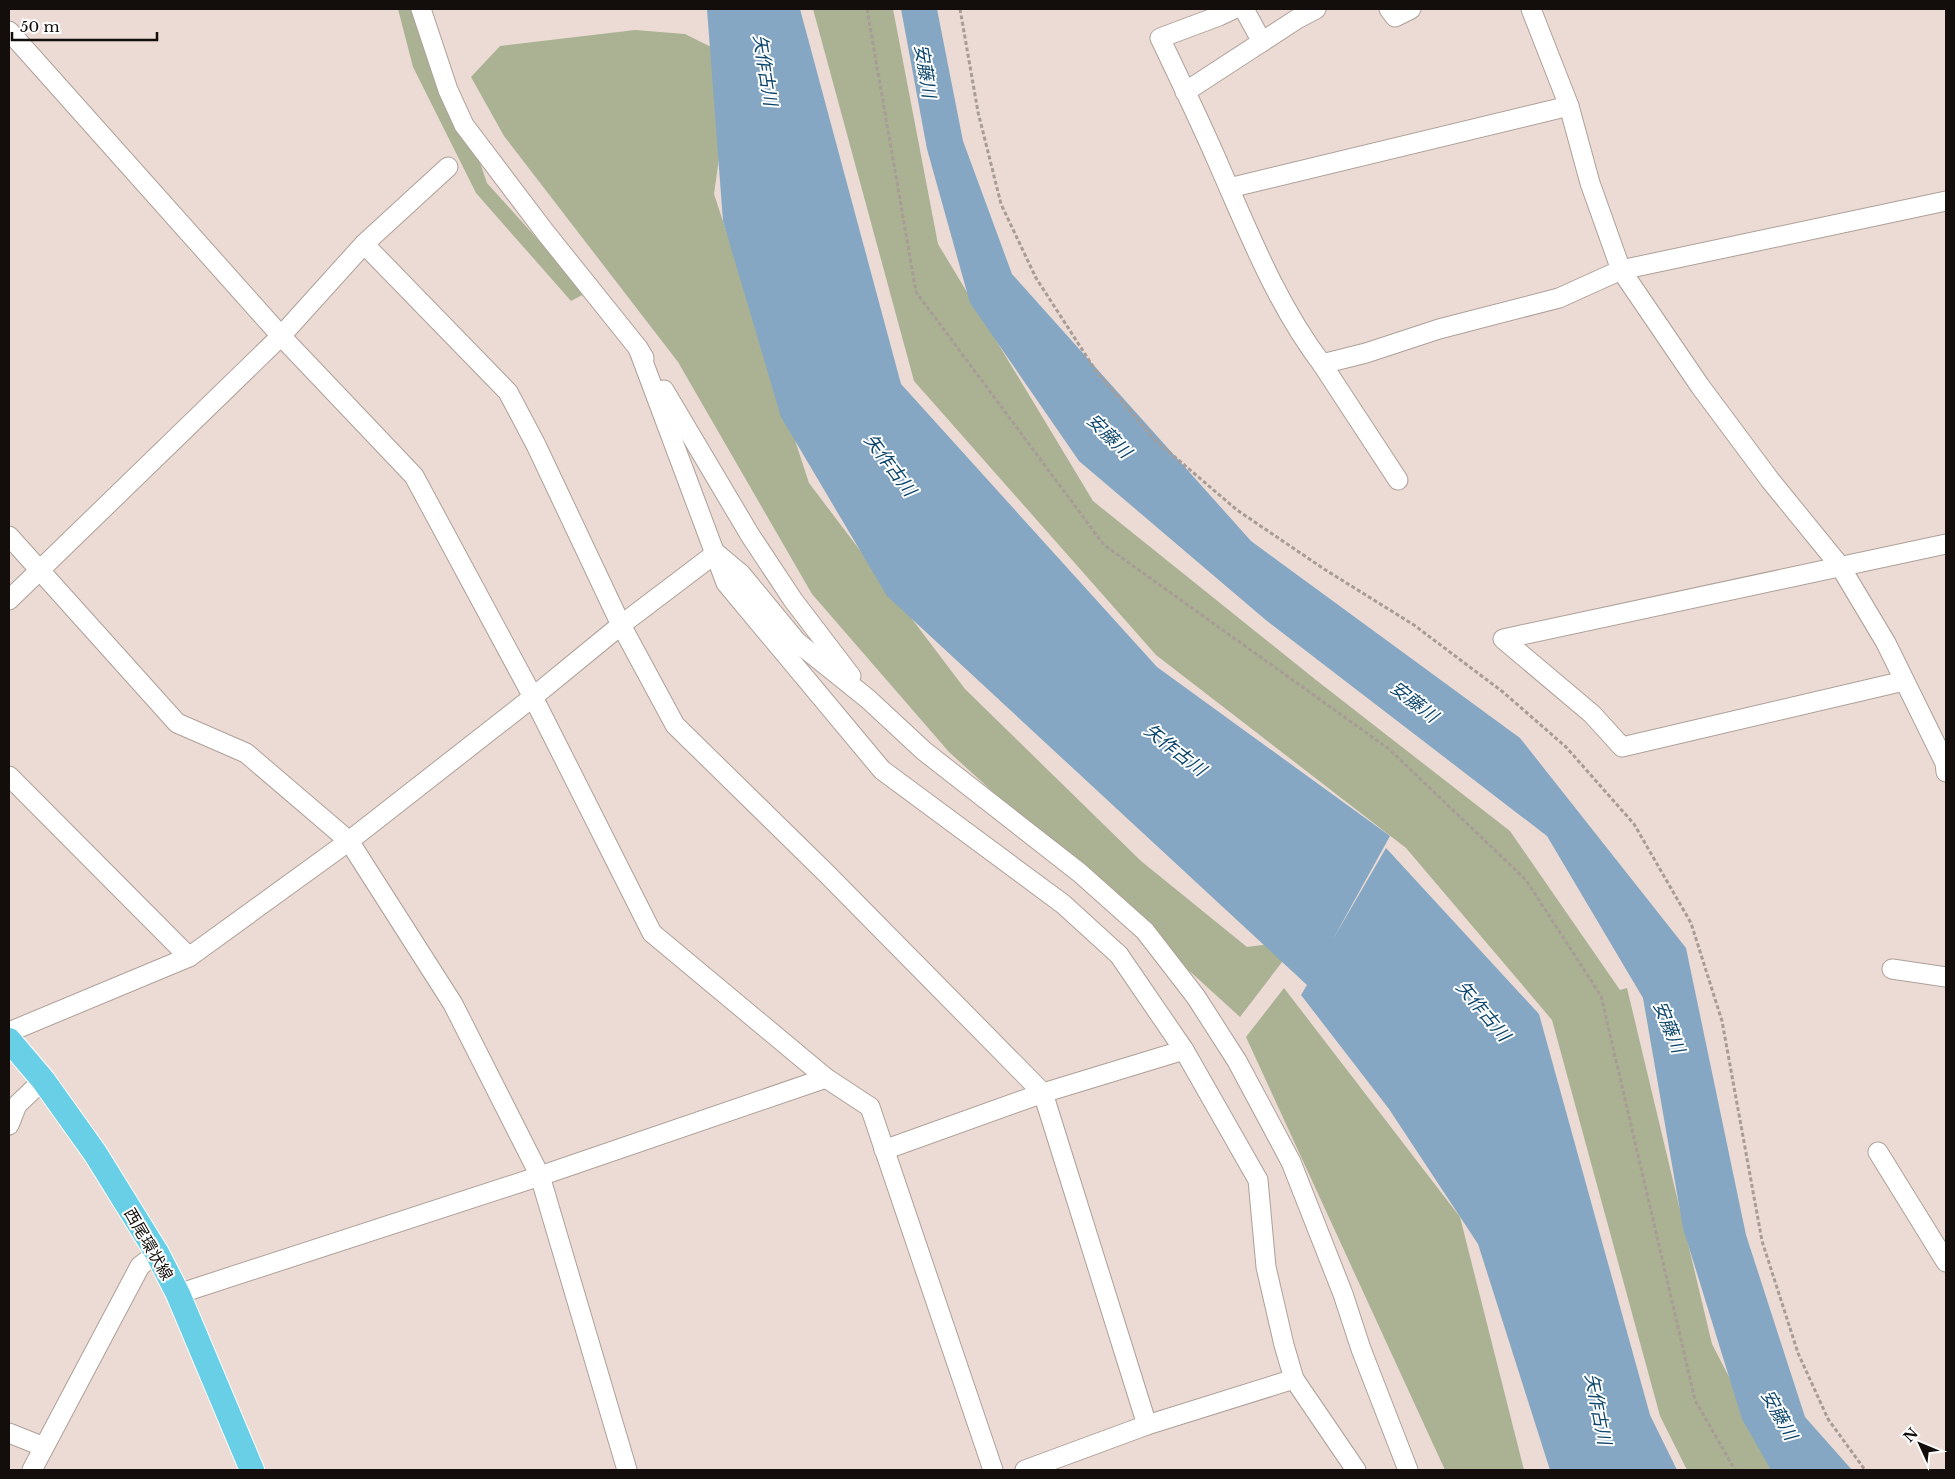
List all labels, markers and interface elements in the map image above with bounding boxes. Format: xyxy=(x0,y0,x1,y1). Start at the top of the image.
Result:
scale bar xyxy=(12,10,158,42)
text: 50 m xyxy=(20,17,60,36)
water label: 矢作古川 xyxy=(749,33,782,109)
water label: 安藤川 xyxy=(910,43,940,101)
water label: 安藤川 xyxy=(1082,409,1137,464)
water label: 矢作古川 xyxy=(860,430,922,502)
water label: 安藤川 xyxy=(1386,677,1444,729)
water label: 矢作古川 xyxy=(1140,719,1212,782)
water label: 矢作古川 xyxy=(1451,976,1516,1047)
water label: 安藤川 xyxy=(1649,998,1690,1058)
street label: 西尾環状線 xyxy=(120,1204,178,1284)
water label: 矢作古川 xyxy=(1580,1372,1616,1448)
water label: 安藤川 xyxy=(1756,1386,1803,1446)
north arrow xyxy=(1895,1419,1945,1469)
text: N xyxy=(1900,1424,1922,1446)

